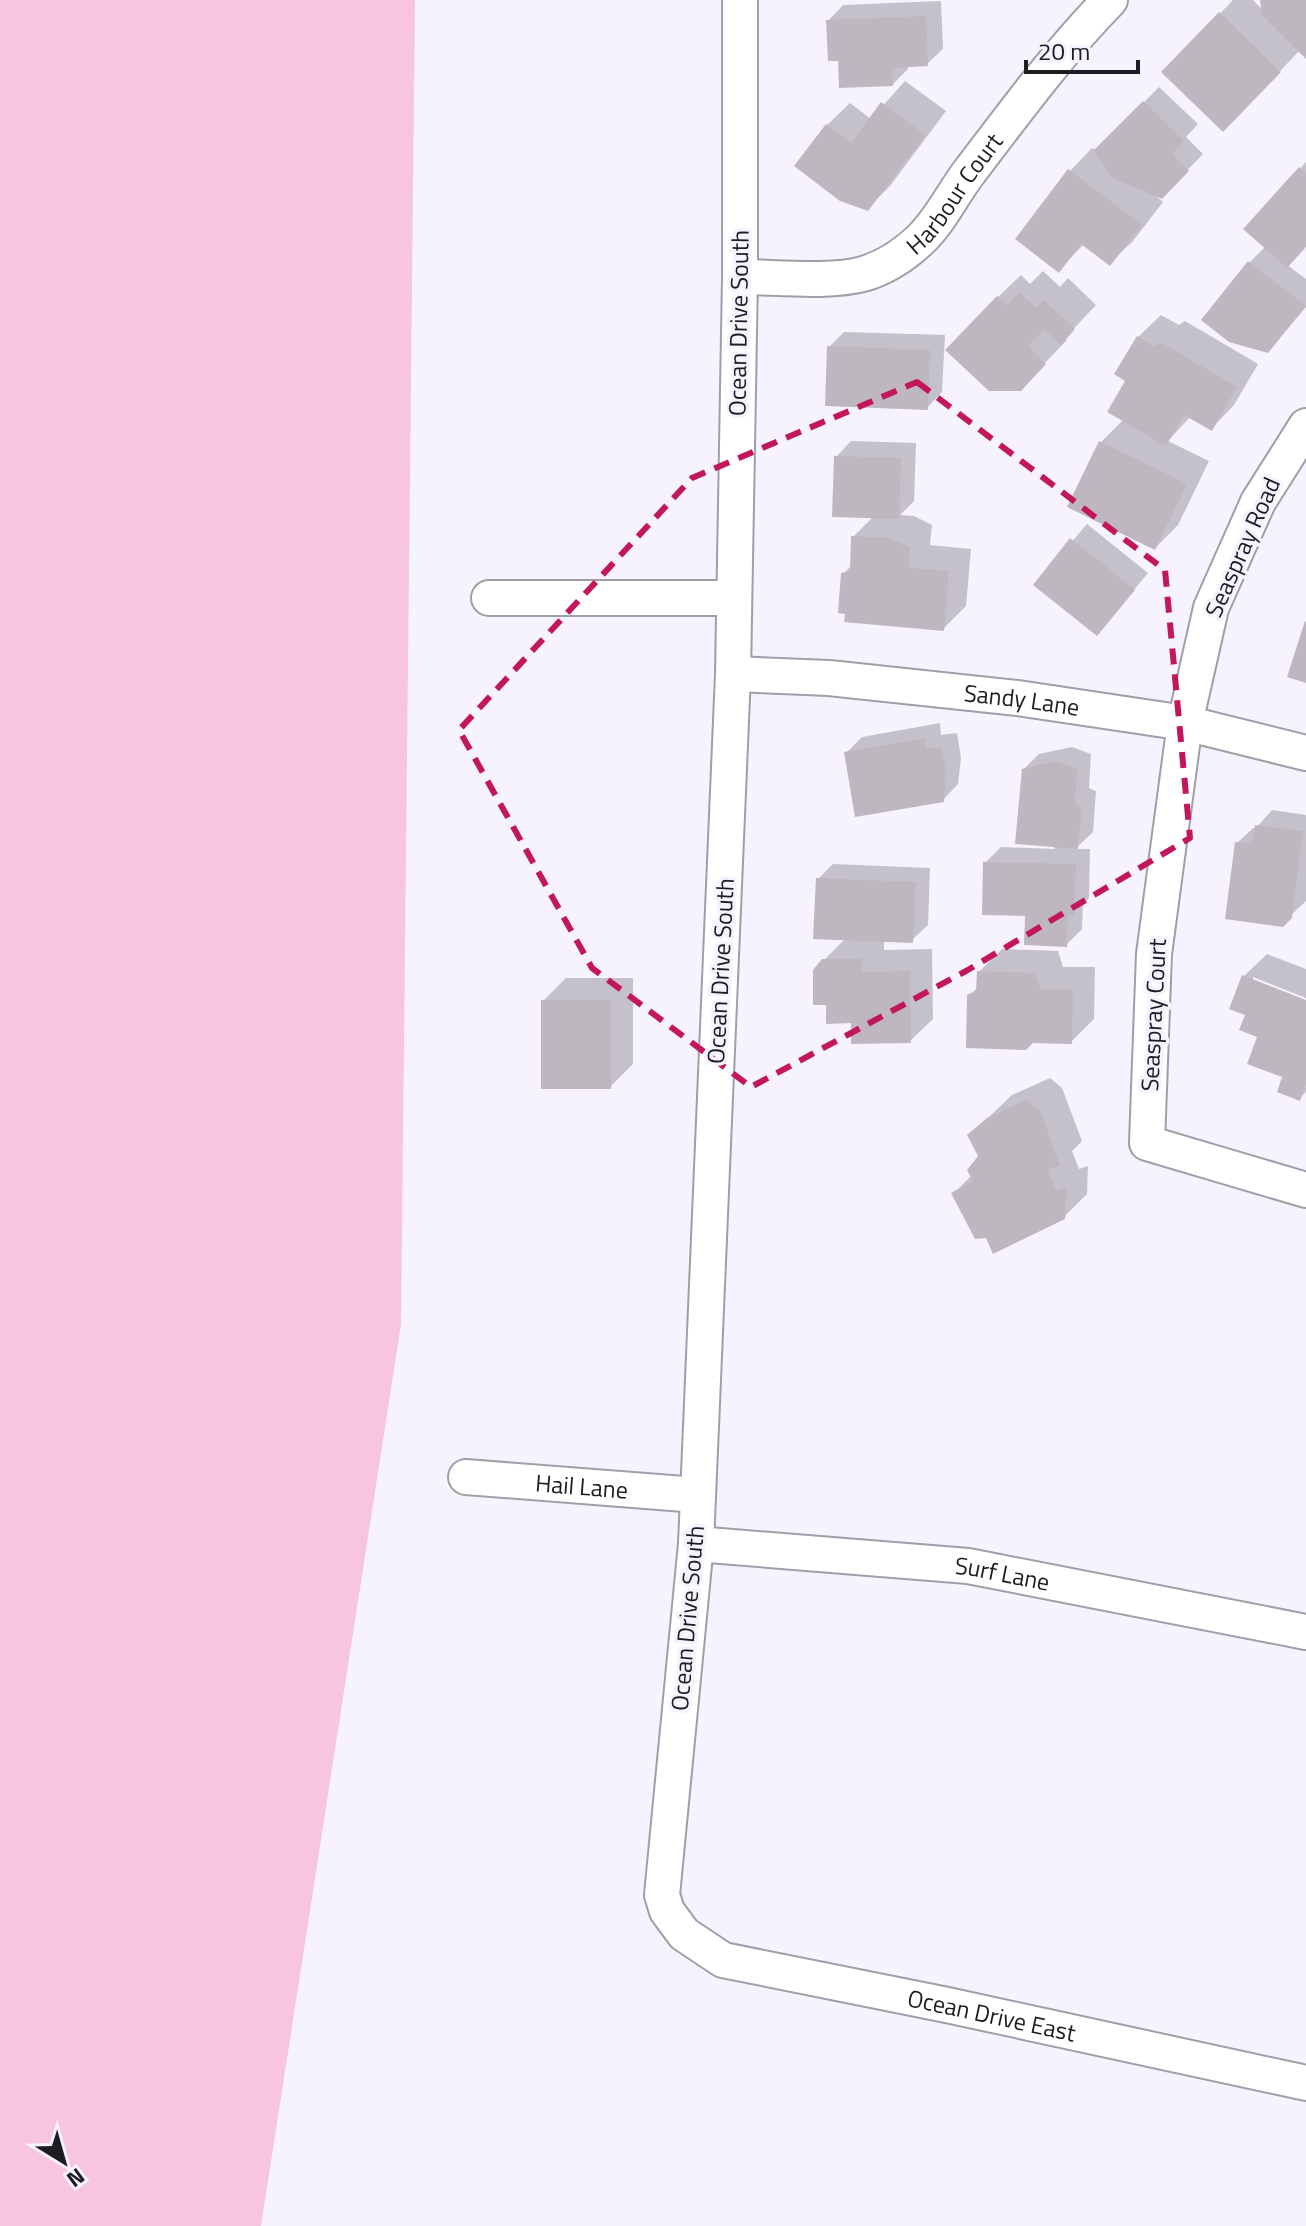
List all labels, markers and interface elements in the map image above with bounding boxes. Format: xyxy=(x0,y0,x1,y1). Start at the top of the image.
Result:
scale bar xyxy=(1026,24,1138,74)
text: 20 m xyxy=(1038,33,1090,69)
street label: Harbour Court xyxy=(898,125,1011,263)
street label: Ocean Drive South xyxy=(718,230,758,416)
street label: Seaspray Road xyxy=(1195,471,1289,623)
street label: Sandy Lane xyxy=(962,674,1082,725)
street label: Ocean Drive South xyxy=(697,877,743,1065)
street label: Seaspray Court xyxy=(1131,937,1175,1092)
street label: Hail Lane xyxy=(534,1464,629,1508)
street label: Ocean Drive South xyxy=(661,1524,713,1712)
street label: Surf Lane xyxy=(954,1547,1053,1600)
street label: Ocean Drive East xyxy=(904,1980,1080,2051)
north arrow xyxy=(24,2122,104,2202)
text: N xyxy=(60,2160,92,2196)

